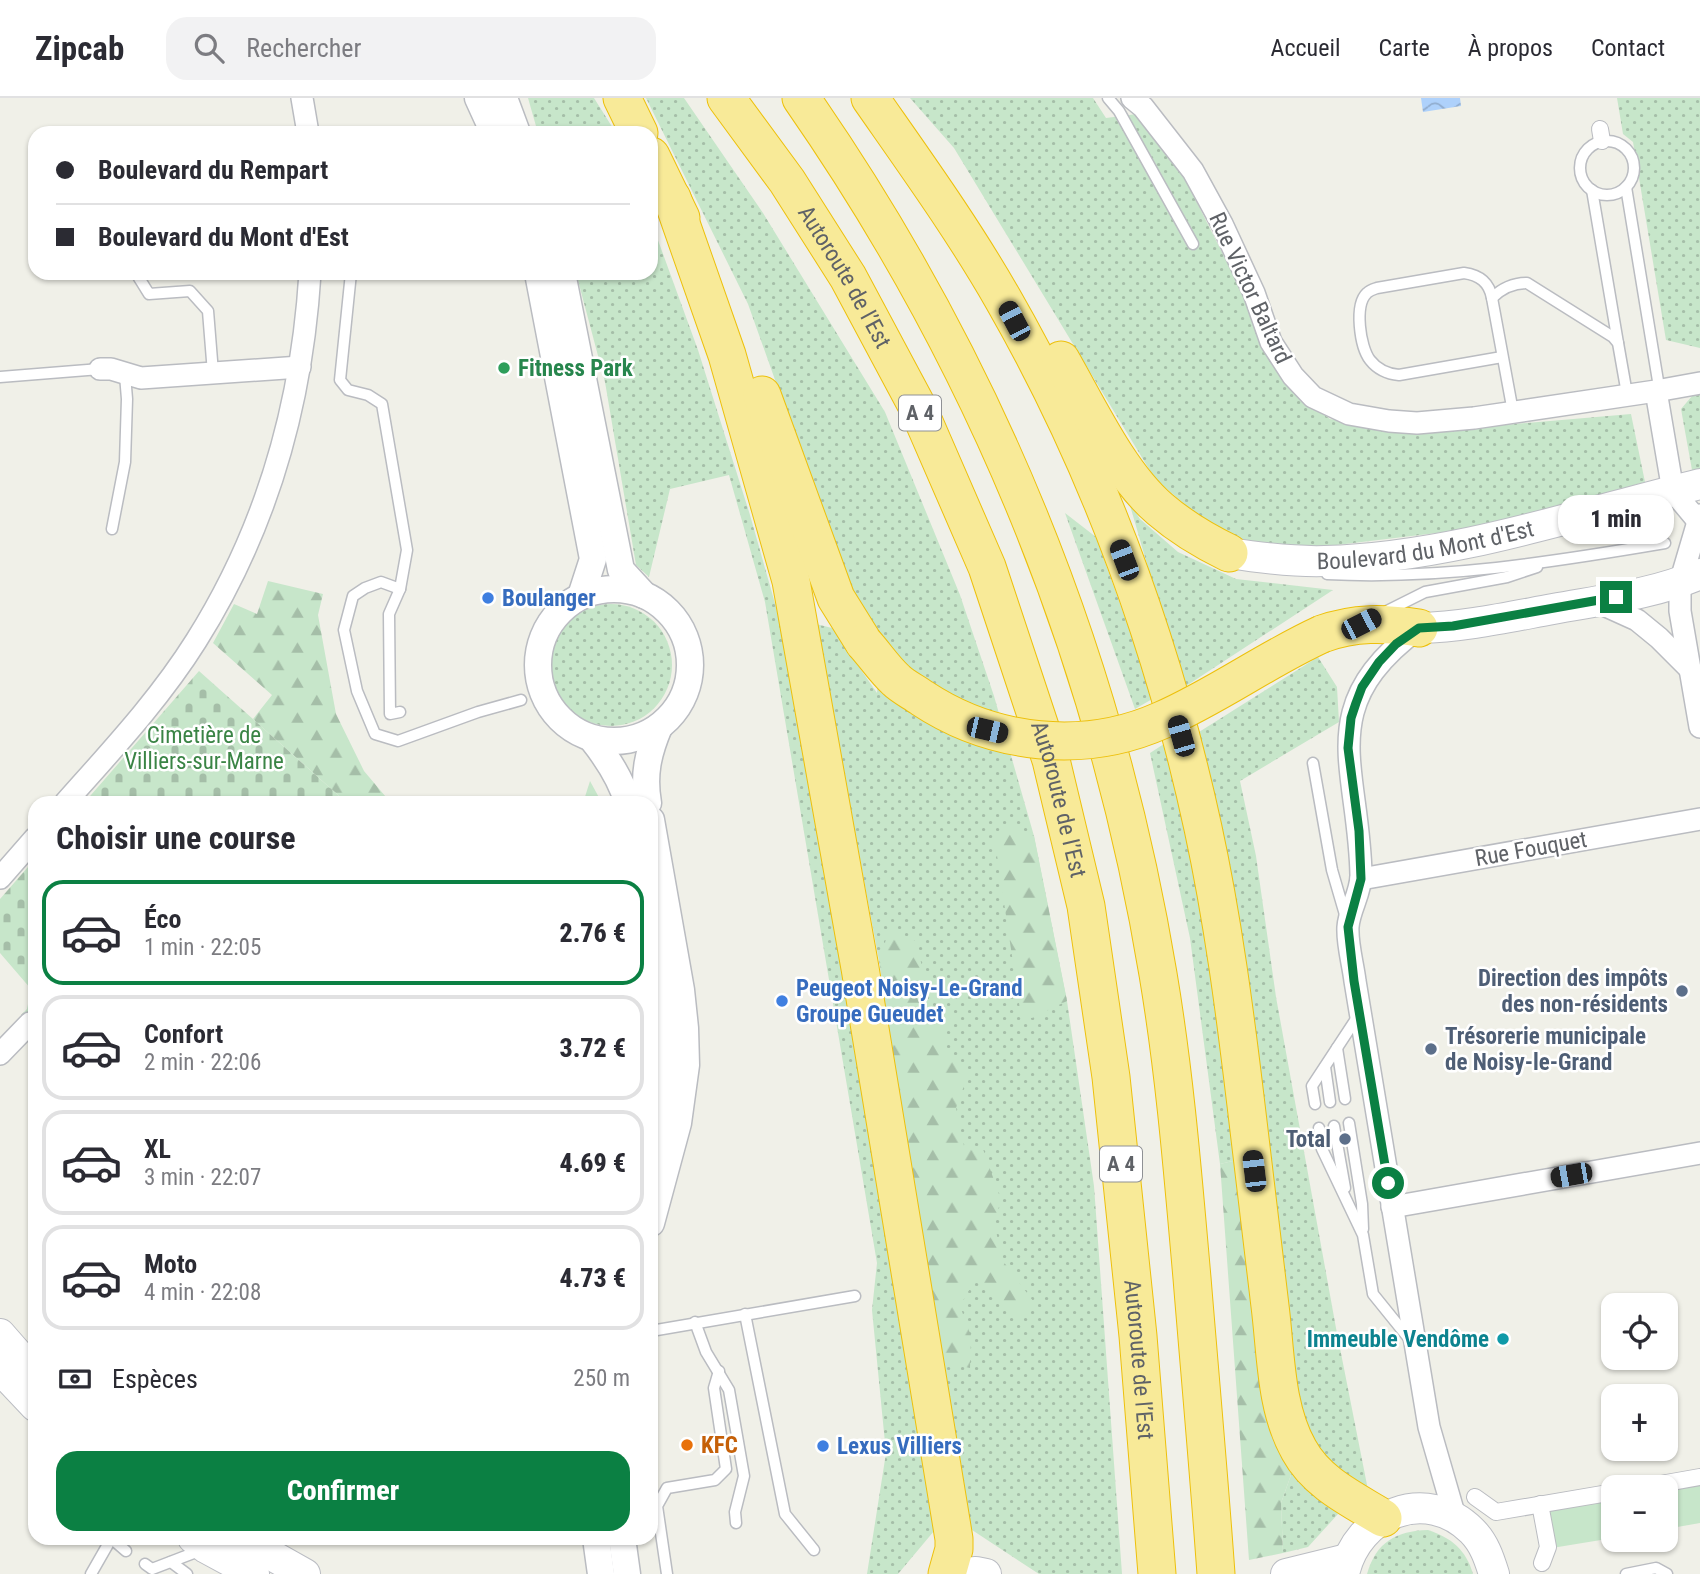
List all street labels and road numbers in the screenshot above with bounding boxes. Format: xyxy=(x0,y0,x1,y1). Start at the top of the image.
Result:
street label: Autoroute de l’Est xyxy=(793,200,897,353)
street label: Rue Victor Baltard xyxy=(1203,208,1297,368)
road number: A 4 xyxy=(899,396,941,430)
street label: Boulevard du Mont d'Est xyxy=(1316,515,1537,575)
street label: Autoroute de l’Est xyxy=(1025,717,1092,880)
street label: Rue Fouquet xyxy=(1473,826,1589,872)
road number: A 4 xyxy=(1100,1146,1142,1182)
street label: Autoroute de l’Est xyxy=(1119,1278,1160,1441)

